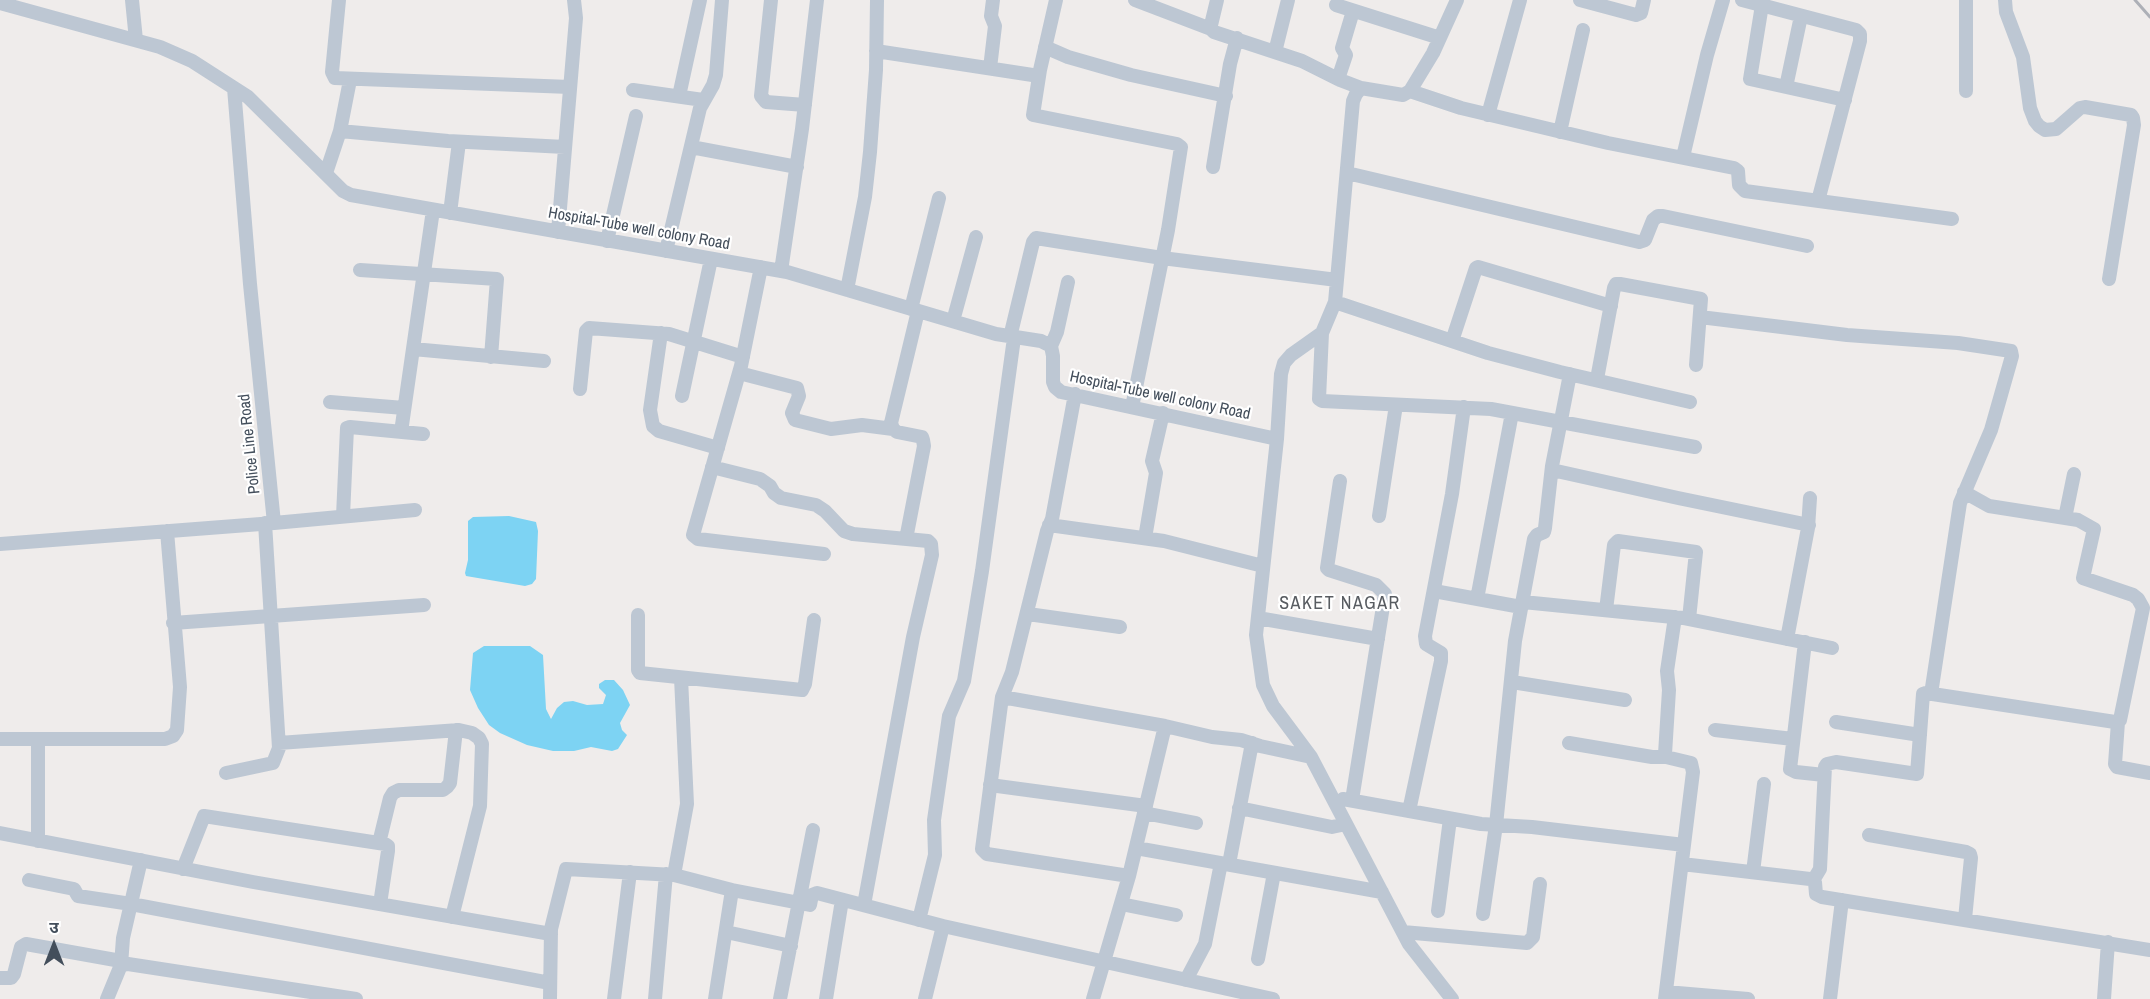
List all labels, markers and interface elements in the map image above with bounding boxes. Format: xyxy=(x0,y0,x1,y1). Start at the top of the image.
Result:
street label: Hospital-Tube well colony Road xyxy=(547,204,731,254)
street label: Hospital-Tube well colony Road xyxy=(1068,367,1252,425)
street label: Police Line Road xyxy=(235,393,265,495)
district label: SAKET NAGAR xyxy=(1279,593,1401,615)
north arrow xyxy=(24,915,84,975)
text: उ xyxy=(49,916,59,938)

